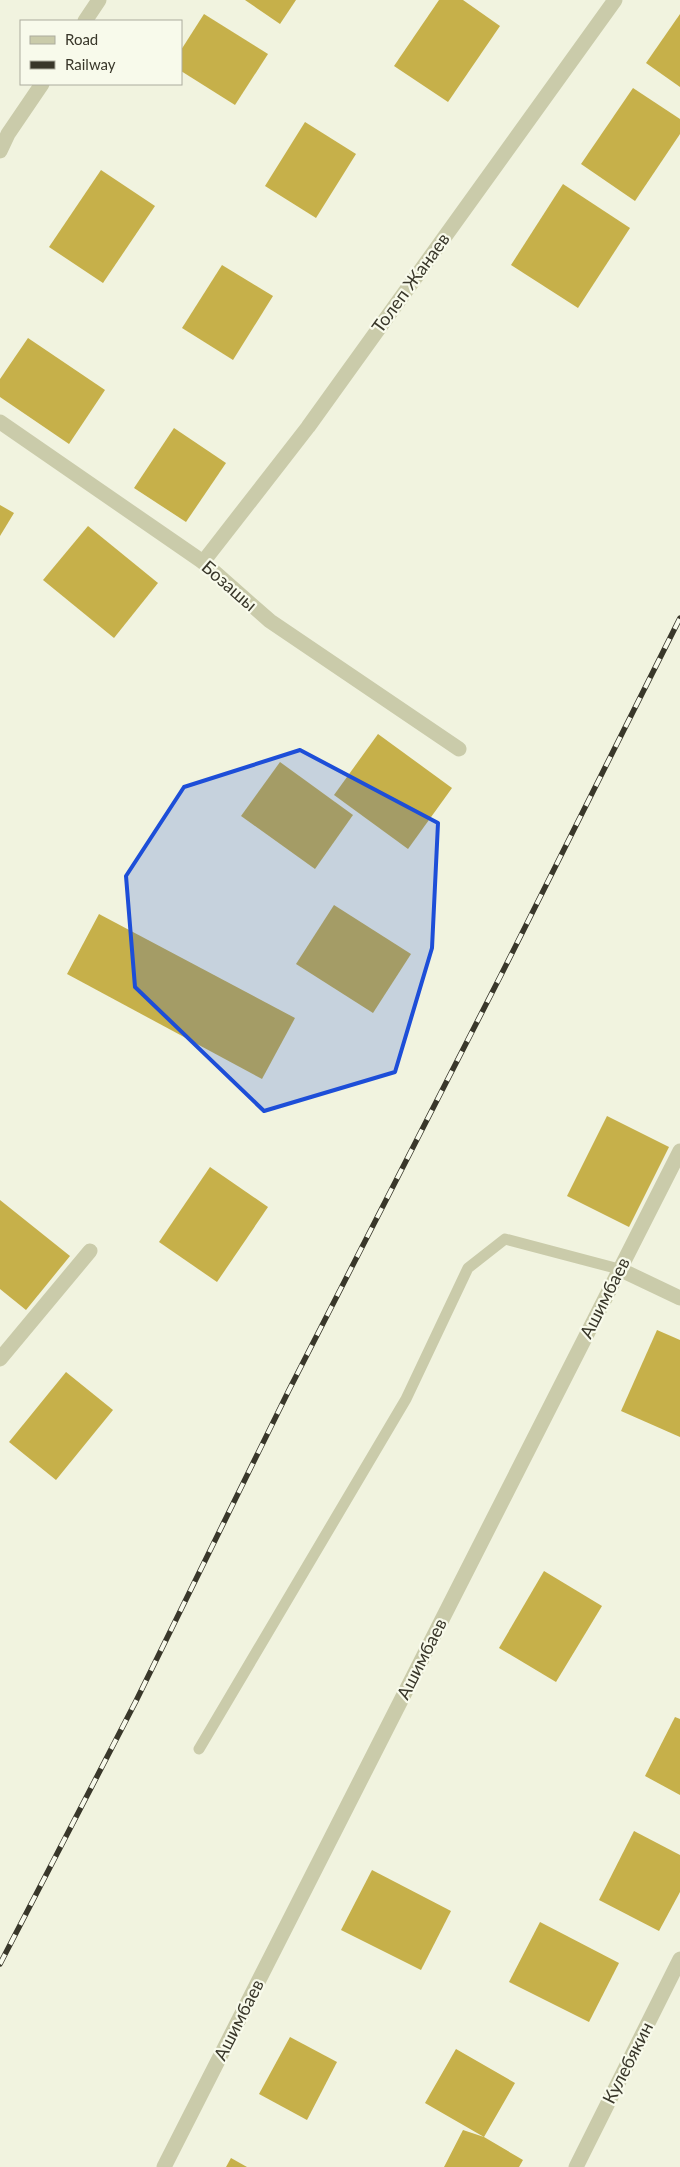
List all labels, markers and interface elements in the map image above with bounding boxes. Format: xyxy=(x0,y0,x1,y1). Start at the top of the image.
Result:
legend xyxy=(20,20,182,85)
text: Road xyxy=(65,30,98,48)
text: Railway xyxy=(65,55,116,73)
street label: Толеп Жанаев xyxy=(367,228,454,337)
street label: Бозашы xyxy=(198,555,262,615)
street label: Ашимбаев xyxy=(574,1253,634,1342)
street label: Ашимбаев xyxy=(391,1614,451,1703)
street label: Ашимбаев xyxy=(208,1975,268,2064)
street label: Кулебякин xyxy=(597,2018,657,2107)

